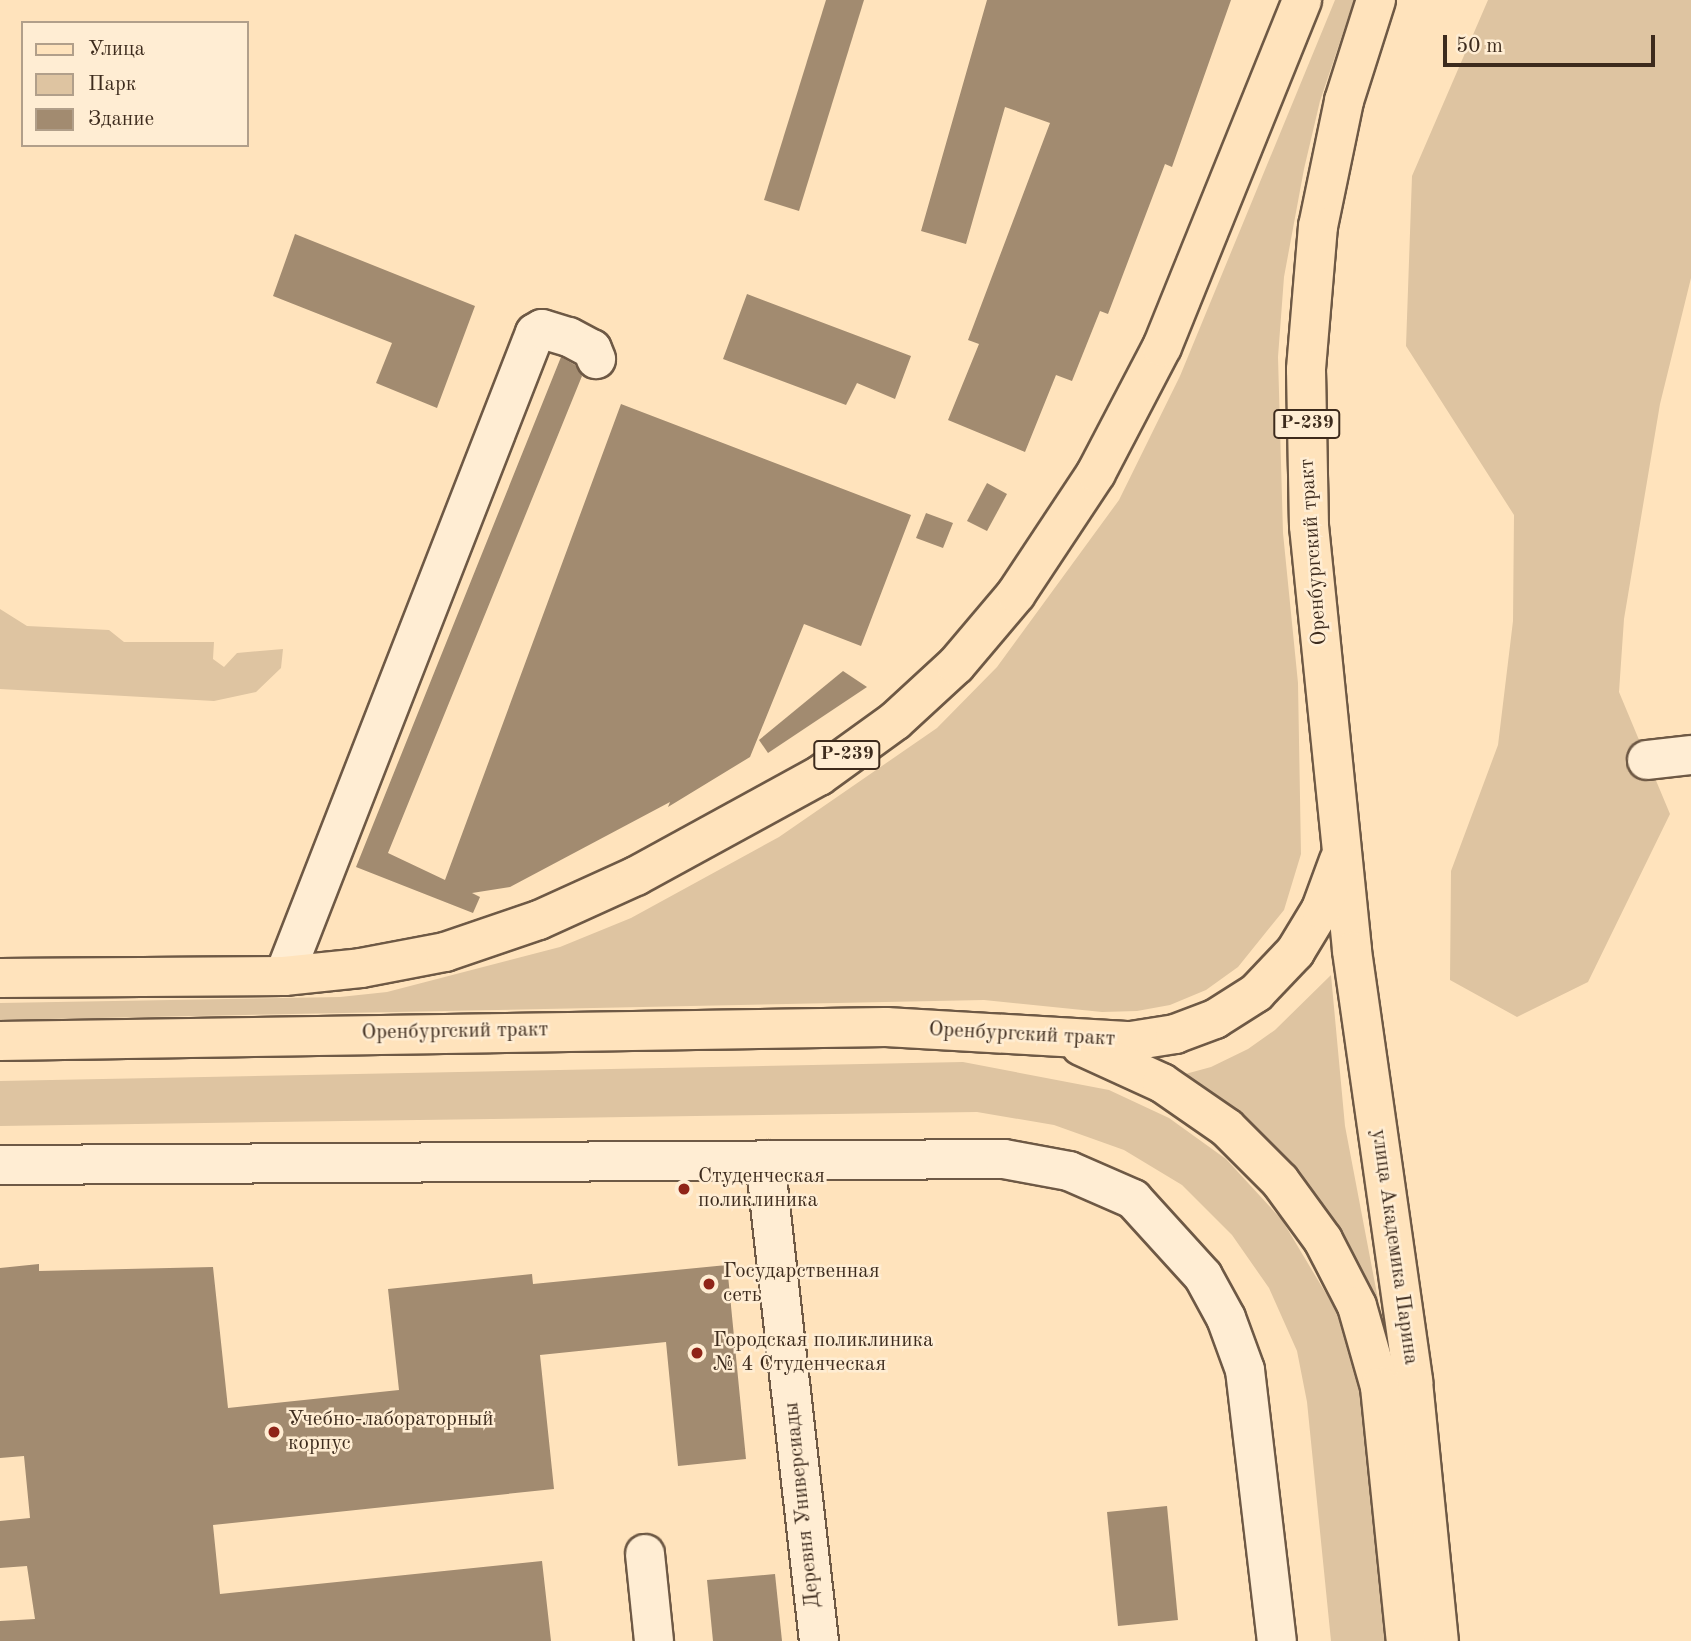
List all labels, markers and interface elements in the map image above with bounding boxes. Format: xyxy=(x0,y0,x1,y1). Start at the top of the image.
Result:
legend xyxy=(21,21,248,147)
scale bar xyxy=(1446,21,1658,65)
text: 50 m xyxy=(1456,36,1503,57)
text: Улица xyxy=(88,39,145,60)
text: Парк xyxy=(88,74,136,95)
text: Здание xyxy=(88,109,154,130)
road number: Р-239 xyxy=(1272,408,1342,440)
street label: Оренбургский тракт xyxy=(1295,458,1333,646)
road number: Р-239 xyxy=(812,740,882,770)
street label: Оренбургский тракт xyxy=(361,1018,549,1046)
street label: Оренбургский тракт xyxy=(928,1018,1116,1052)
street label: улица Академика Парина xyxy=(1365,1128,1423,1366)
place label: Студенческая поликлиника xyxy=(698,1164,825,1214)
marker: Студенческая поликлиника xyxy=(676,1181,692,1197)
place label: Государственная сеть xyxy=(723,1259,880,1309)
marker: Государственная сеть xyxy=(701,1276,717,1292)
place label: Городская поликлиника № 4 Студенческая xyxy=(713,1328,933,1378)
marker: Городская поликлиника № 4 Студенческая xyxy=(687,1343,707,1363)
street label: Деревня Универсиады xyxy=(780,1401,826,1609)
place label: Учебно-лабораторный корпус xyxy=(288,1407,494,1457)
marker: Учебно-лабораторный корпус xyxy=(266,1424,282,1440)

